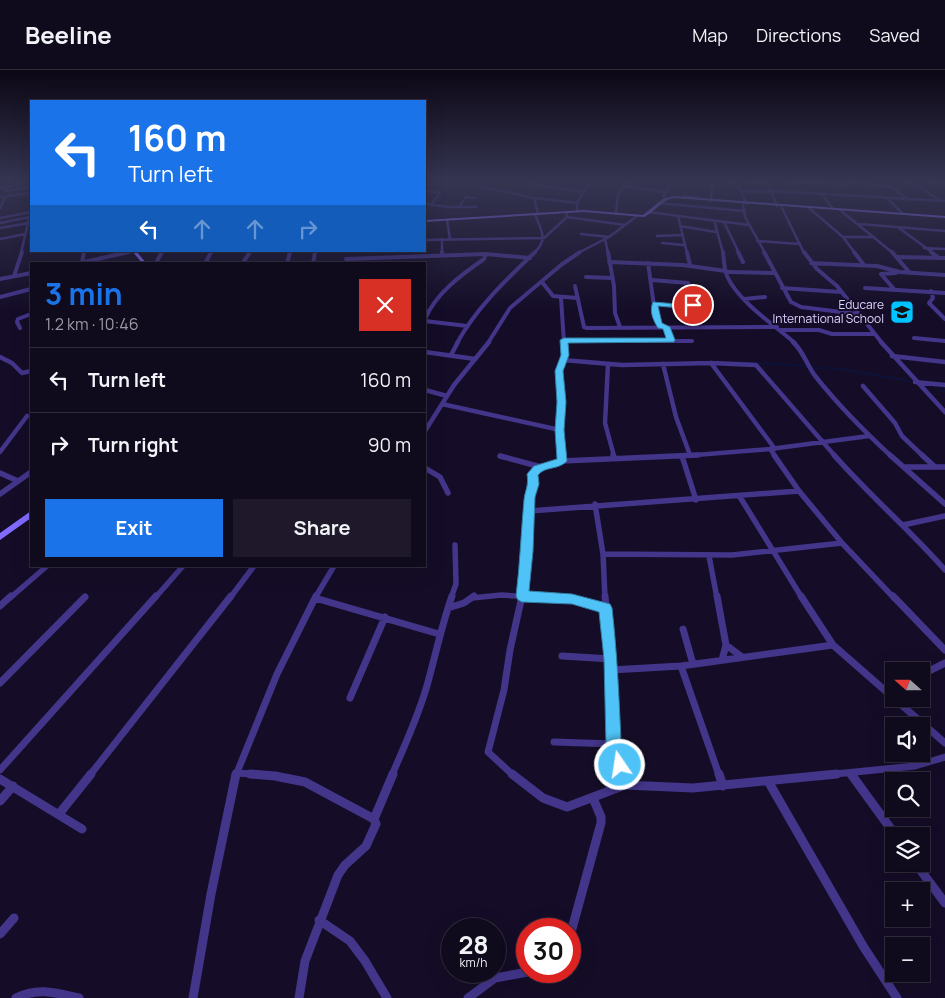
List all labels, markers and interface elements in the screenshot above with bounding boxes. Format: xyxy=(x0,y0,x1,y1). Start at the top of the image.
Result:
text: Beeline xyxy=(25,18,112,51)
text: Map xyxy=(692,23,728,47)
text: Directions xyxy=(756,23,841,47)
text: Saved xyxy=(869,23,920,47)
text: 160 m xyxy=(128,114,227,162)
icon: left xyxy=(45,120,110,185)
text: Turn left xyxy=(128,159,213,189)
icon: left xyxy=(135,215,163,243)
icon: ahead xyxy=(188,215,216,243)
icon: ahead xyxy=(241,215,269,243)
icon: right xyxy=(294,215,322,243)
text: 3 min xyxy=(45,273,123,314)
button: close xyxy=(359,279,411,331)
pin xyxy=(672,284,714,326)
icon: arrive xyxy=(679,291,707,319)
place label: Educare International School xyxy=(773,296,884,327)
school or university icon: Educare International School xyxy=(889,299,915,325)
text: 1.2 km · 10:46 xyxy=(45,313,139,335)
icon: left xyxy=(45,366,73,394)
text: Turn left xyxy=(88,367,166,393)
text: 160 m xyxy=(360,367,411,393)
icon: right xyxy=(45,431,73,459)
text: Turn right xyxy=(88,432,178,458)
text: 90 m xyxy=(368,432,411,458)
button: Exit xyxy=(45,499,223,557)
button: Share xyxy=(233,499,411,557)
north arrow xyxy=(885,662,930,708)
map controls xyxy=(885,662,930,982)
button: sound xyxy=(885,717,930,762)
position arrow xyxy=(593,738,645,790)
button: search xyxy=(885,772,930,817)
button: layers xyxy=(885,827,930,872)
button: + xyxy=(885,882,930,927)
speed limit sign: 30 xyxy=(516,918,581,983)
text: 28 xyxy=(458,927,489,962)
button: − xyxy=(885,937,930,982)
text: km/h xyxy=(460,954,487,971)

